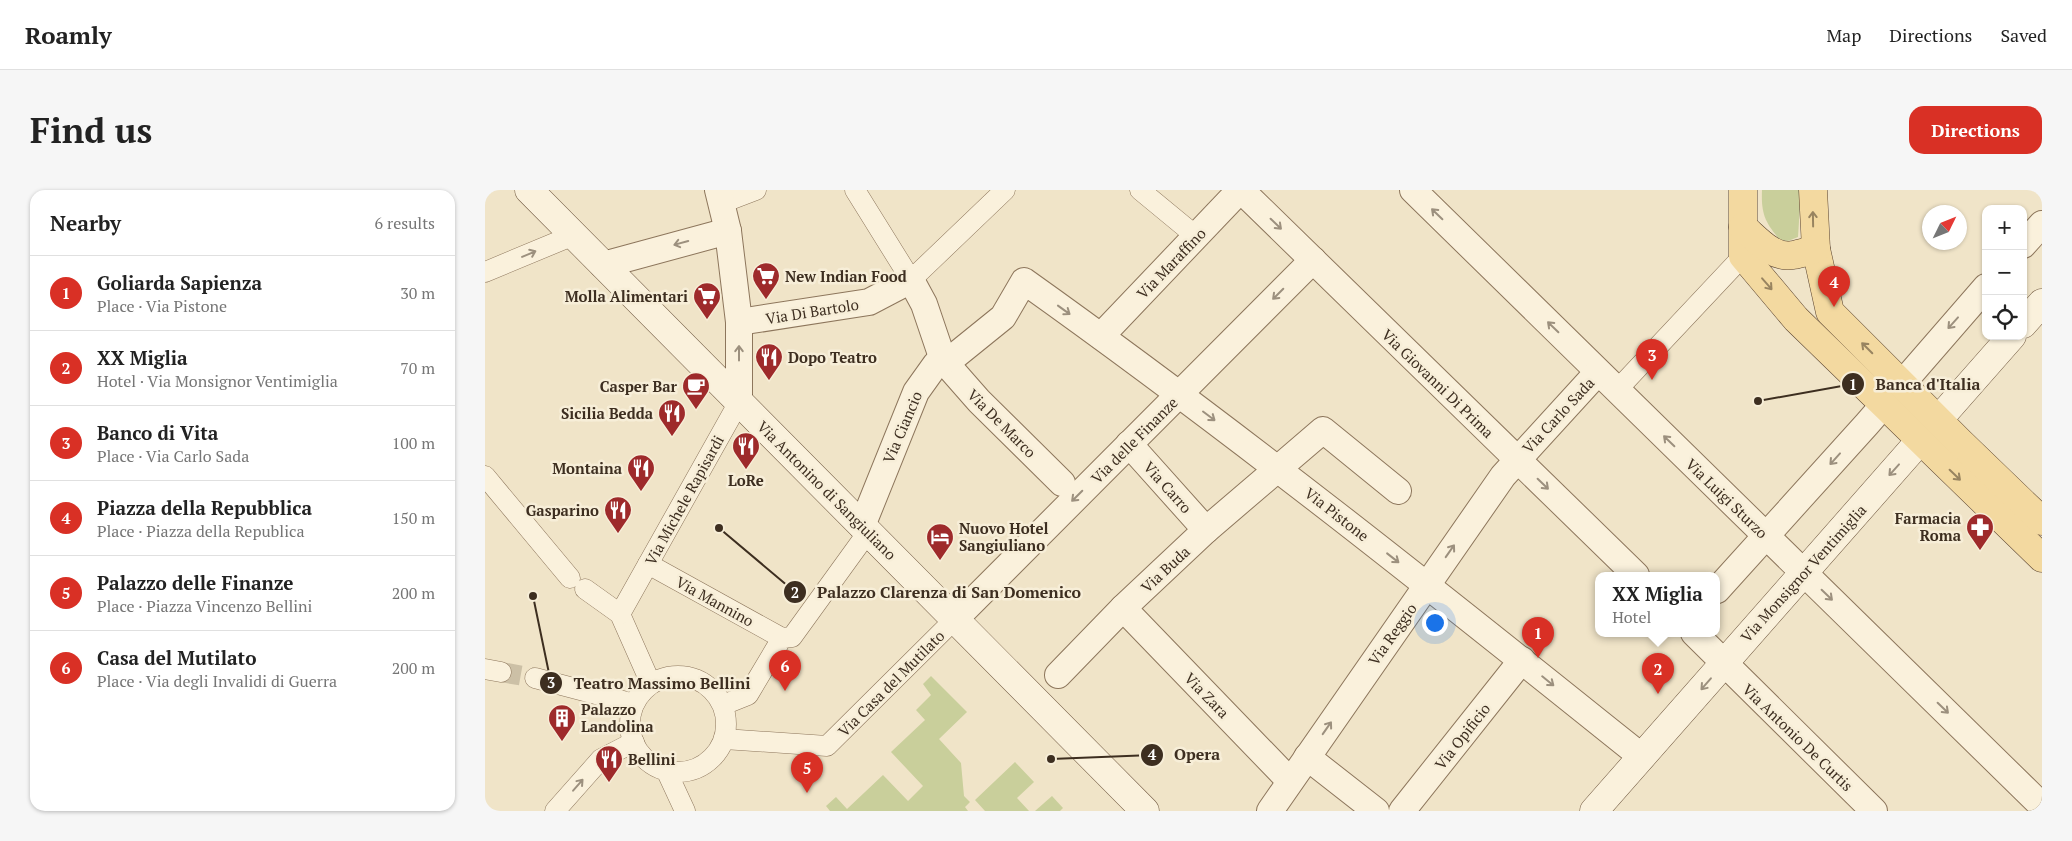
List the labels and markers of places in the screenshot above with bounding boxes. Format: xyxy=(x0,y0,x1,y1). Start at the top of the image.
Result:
supermarket icon: New Indian Food xyxy=(751,261,781,300)
place label: New Indian Food xyxy=(785,266,907,286)
pin: 4 xyxy=(1818,266,1850,307)
supermarket icon: Molla Alimentari xyxy=(692,281,722,320)
place label: Molla Alimentari xyxy=(565,286,688,306)
pin: 3 xyxy=(1636,339,1668,380)
restaurant icon: Dopo Teatro xyxy=(754,342,784,381)
place label: Dopo Teatro xyxy=(788,347,877,367)
callout: Banca d'Italia xyxy=(1840,369,1990,400)
cafe icon: Casper Bar xyxy=(681,371,711,410)
place label: Casper Bar xyxy=(600,376,678,396)
restaurant icon: Sicilia Bedda xyxy=(657,398,687,437)
place label: Sicilia Bedda xyxy=(561,403,654,423)
restaurant icon: LoRe xyxy=(731,431,761,470)
restaurant icon: Montaina xyxy=(626,453,656,492)
place label: Montaina xyxy=(552,458,623,478)
place label: LoRe xyxy=(728,470,764,490)
restaurant icon: Gasparino xyxy=(603,495,633,534)
place label: Gasparino xyxy=(526,500,599,520)
place label: Farmacia Roma xyxy=(1895,508,1962,545)
pharmacy icon: Farmacia Roma xyxy=(1965,512,1995,551)
place label: Nuovo Hotel Sangiuliano xyxy=(959,518,1049,555)
hotel icon: Nuovo Hotel Sangiuliano xyxy=(925,522,955,561)
callout: Palazzo Clarenza di San Domenico xyxy=(782,577,1091,608)
pin: 1 xyxy=(1522,617,1554,658)
pin: 6 xyxy=(769,650,801,691)
pin: 2 xyxy=(1642,653,1674,694)
callout: Teatro Massimo Bellini xyxy=(538,667,760,698)
place label: Palazzo Landolina xyxy=(581,699,654,736)
building icon: Palazzo Landolina xyxy=(547,703,577,742)
callout: Opera xyxy=(1139,739,1230,770)
restaurant icon: Bellini xyxy=(594,744,624,783)
place label: Bellini xyxy=(628,749,675,769)
pin: 5 xyxy=(791,752,823,793)

